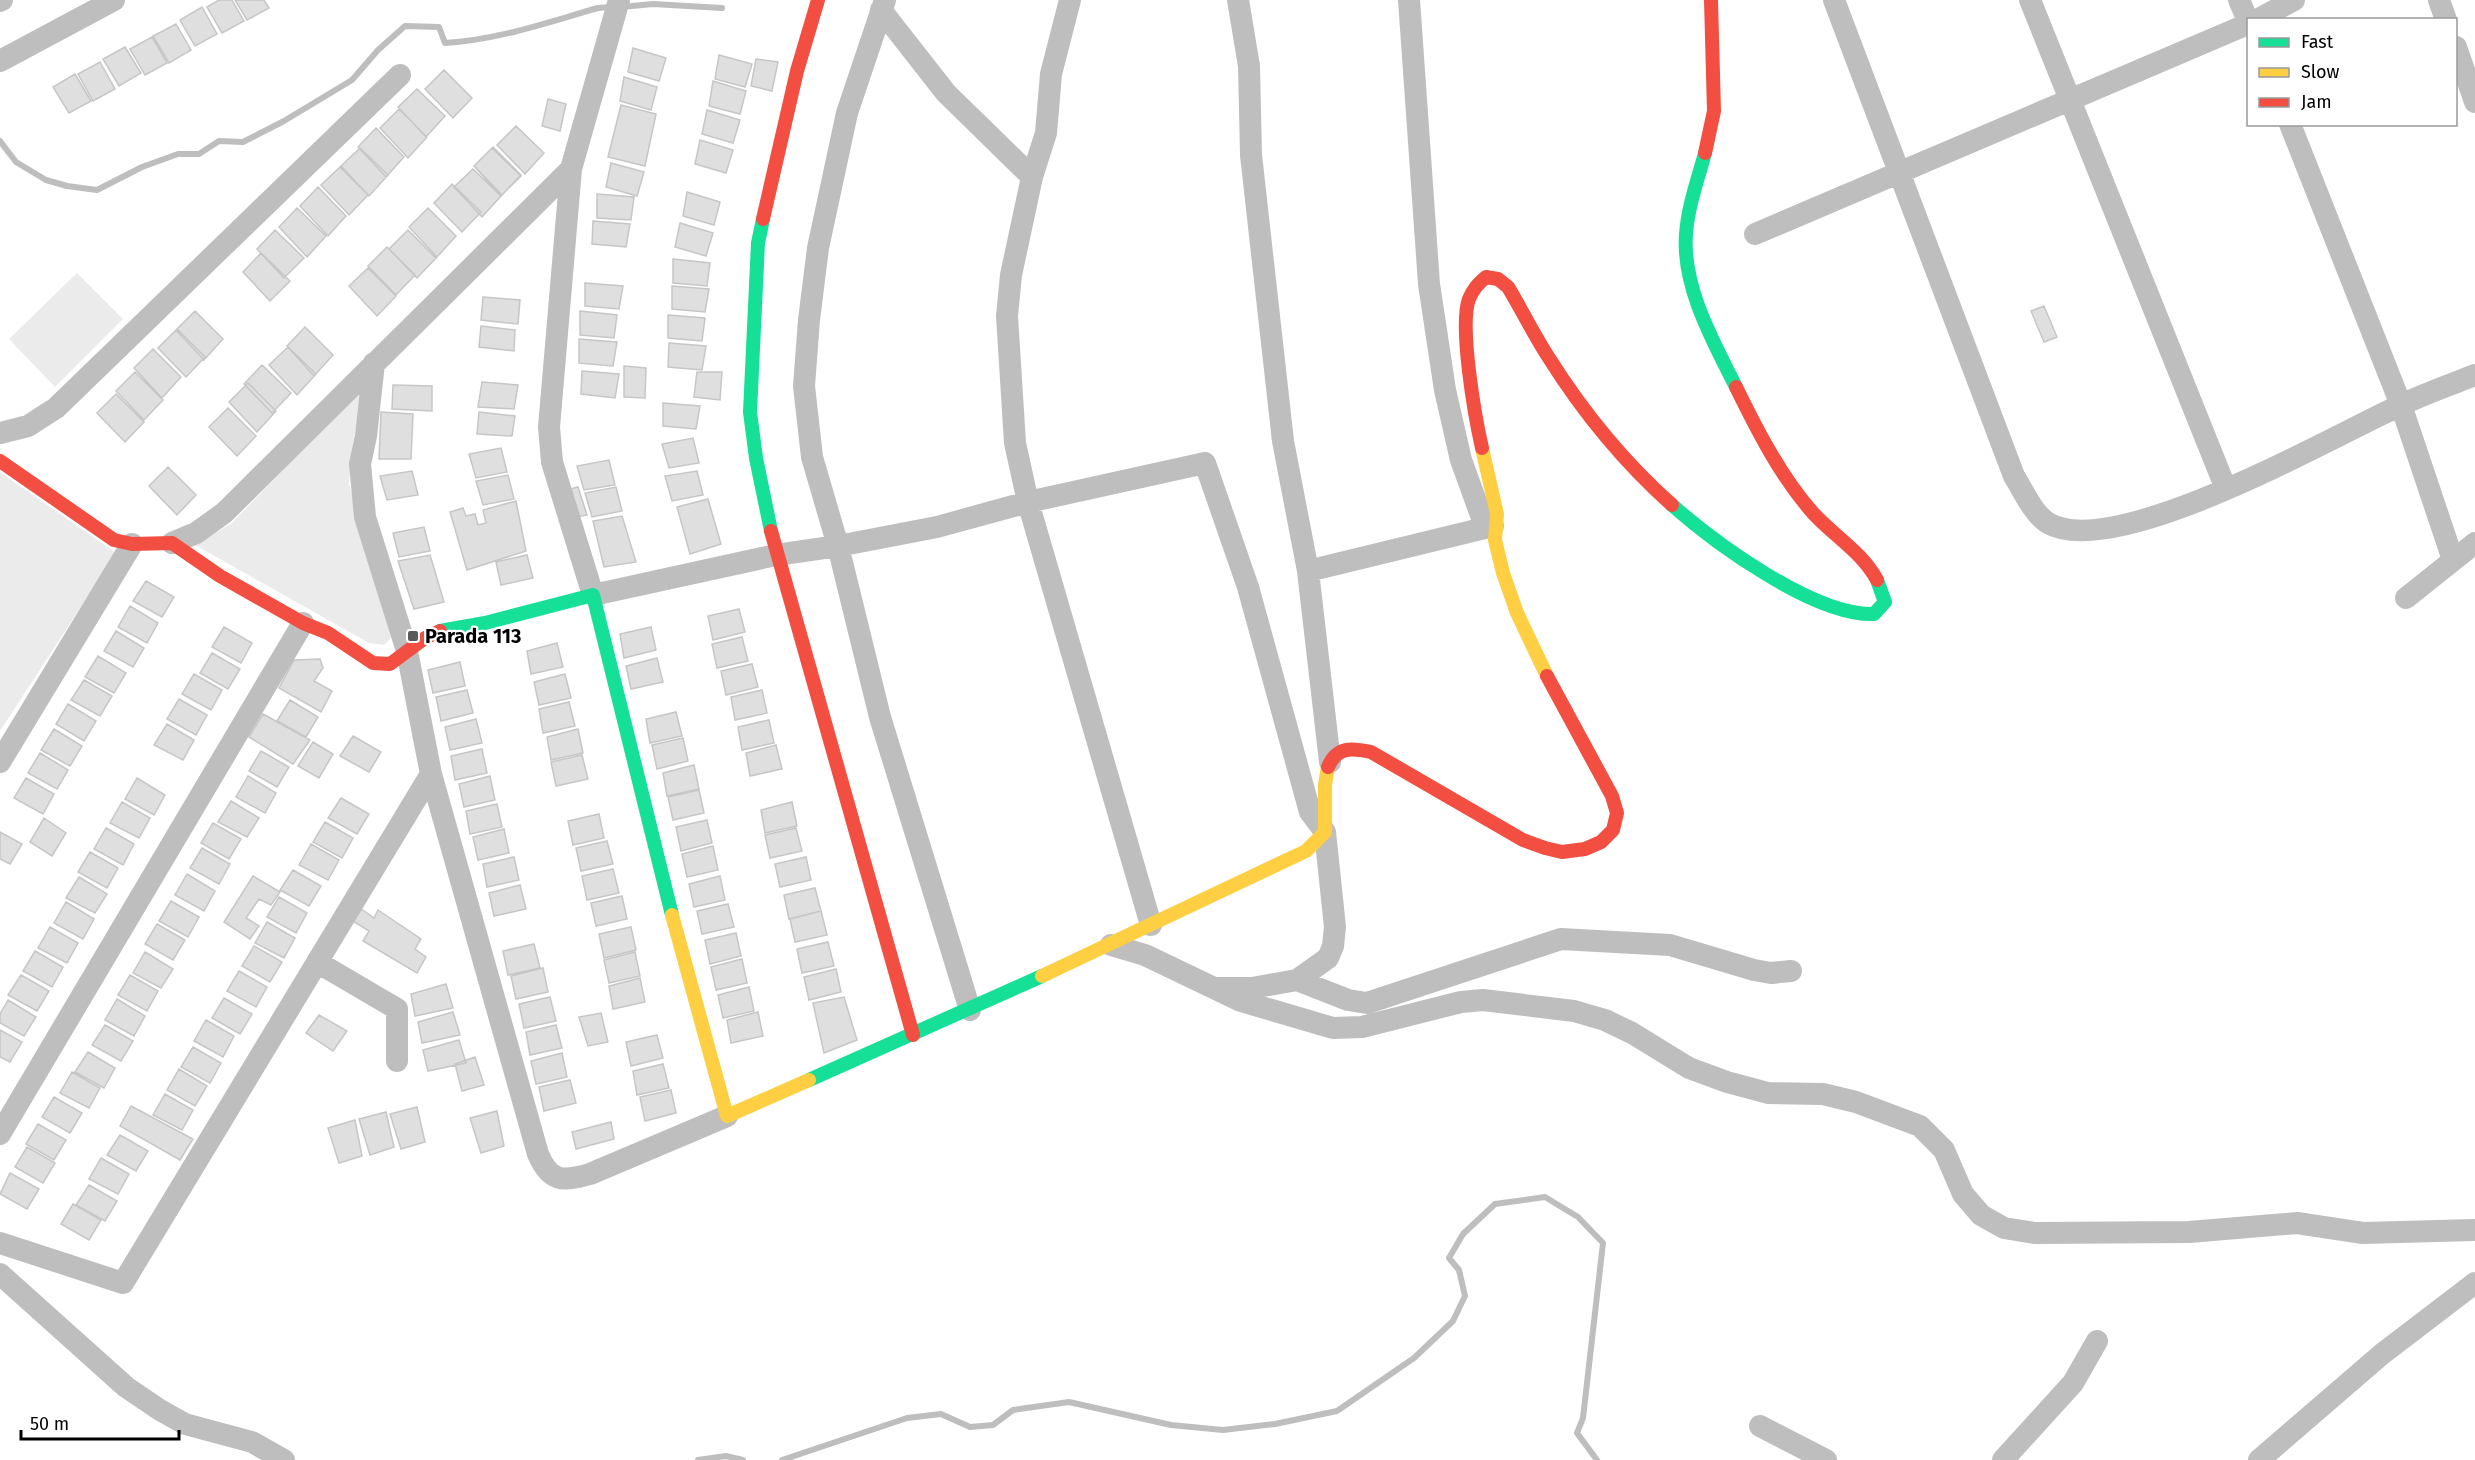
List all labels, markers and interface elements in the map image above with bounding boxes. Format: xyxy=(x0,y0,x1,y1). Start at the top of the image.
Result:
legend xyxy=(2247,18,2457,126)
text: Fast xyxy=(2301,31,2334,53)
text: Slow xyxy=(2301,61,2340,83)
text: Jam xyxy=(2301,91,2332,113)
place label: Parada 113 xyxy=(425,624,522,648)
marker: Parada 113 xyxy=(406,629,420,643)
scale bar xyxy=(21,1403,178,1441)
text: 50 m xyxy=(30,1413,69,1435)

